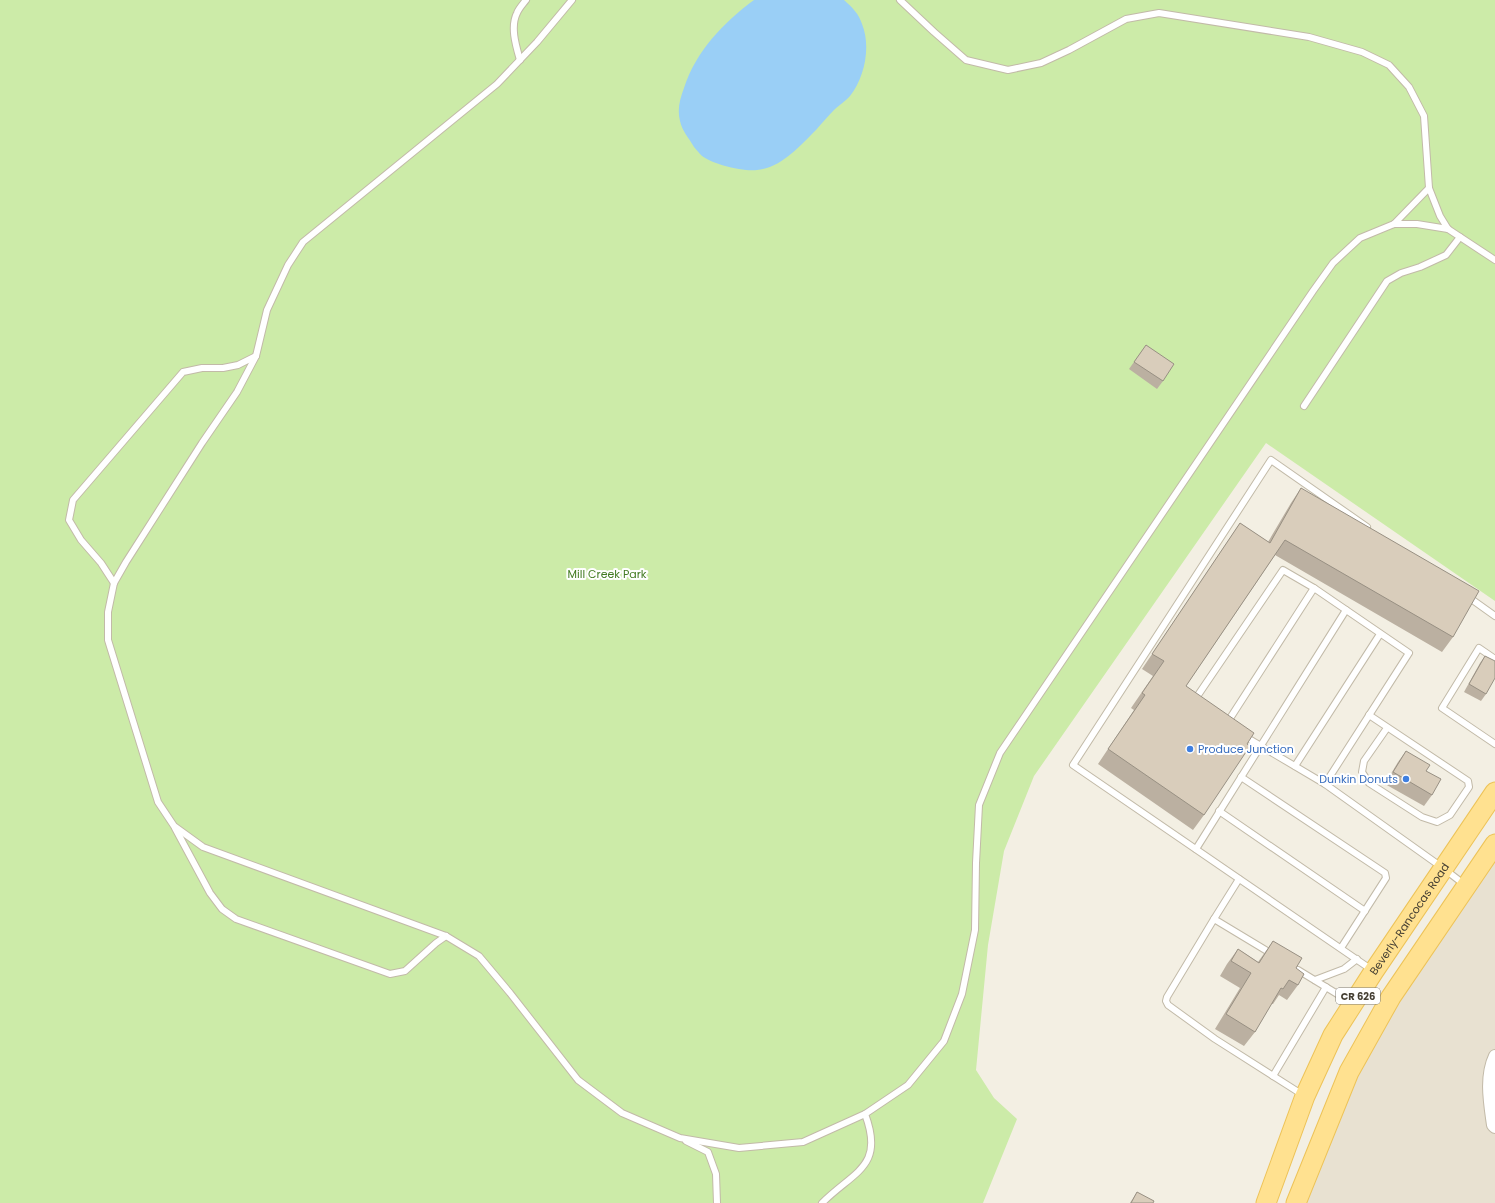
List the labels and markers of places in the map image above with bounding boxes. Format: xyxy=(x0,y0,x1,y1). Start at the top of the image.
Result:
place label: Produce Junction xyxy=(1198,741,1294,757)
marker: Produce Junction xyxy=(1185,744,1195,754)
place label: Dunkin Donuts xyxy=(1319,771,1398,787)
marker: Dunkin Donuts xyxy=(1401,774,1411,784)

